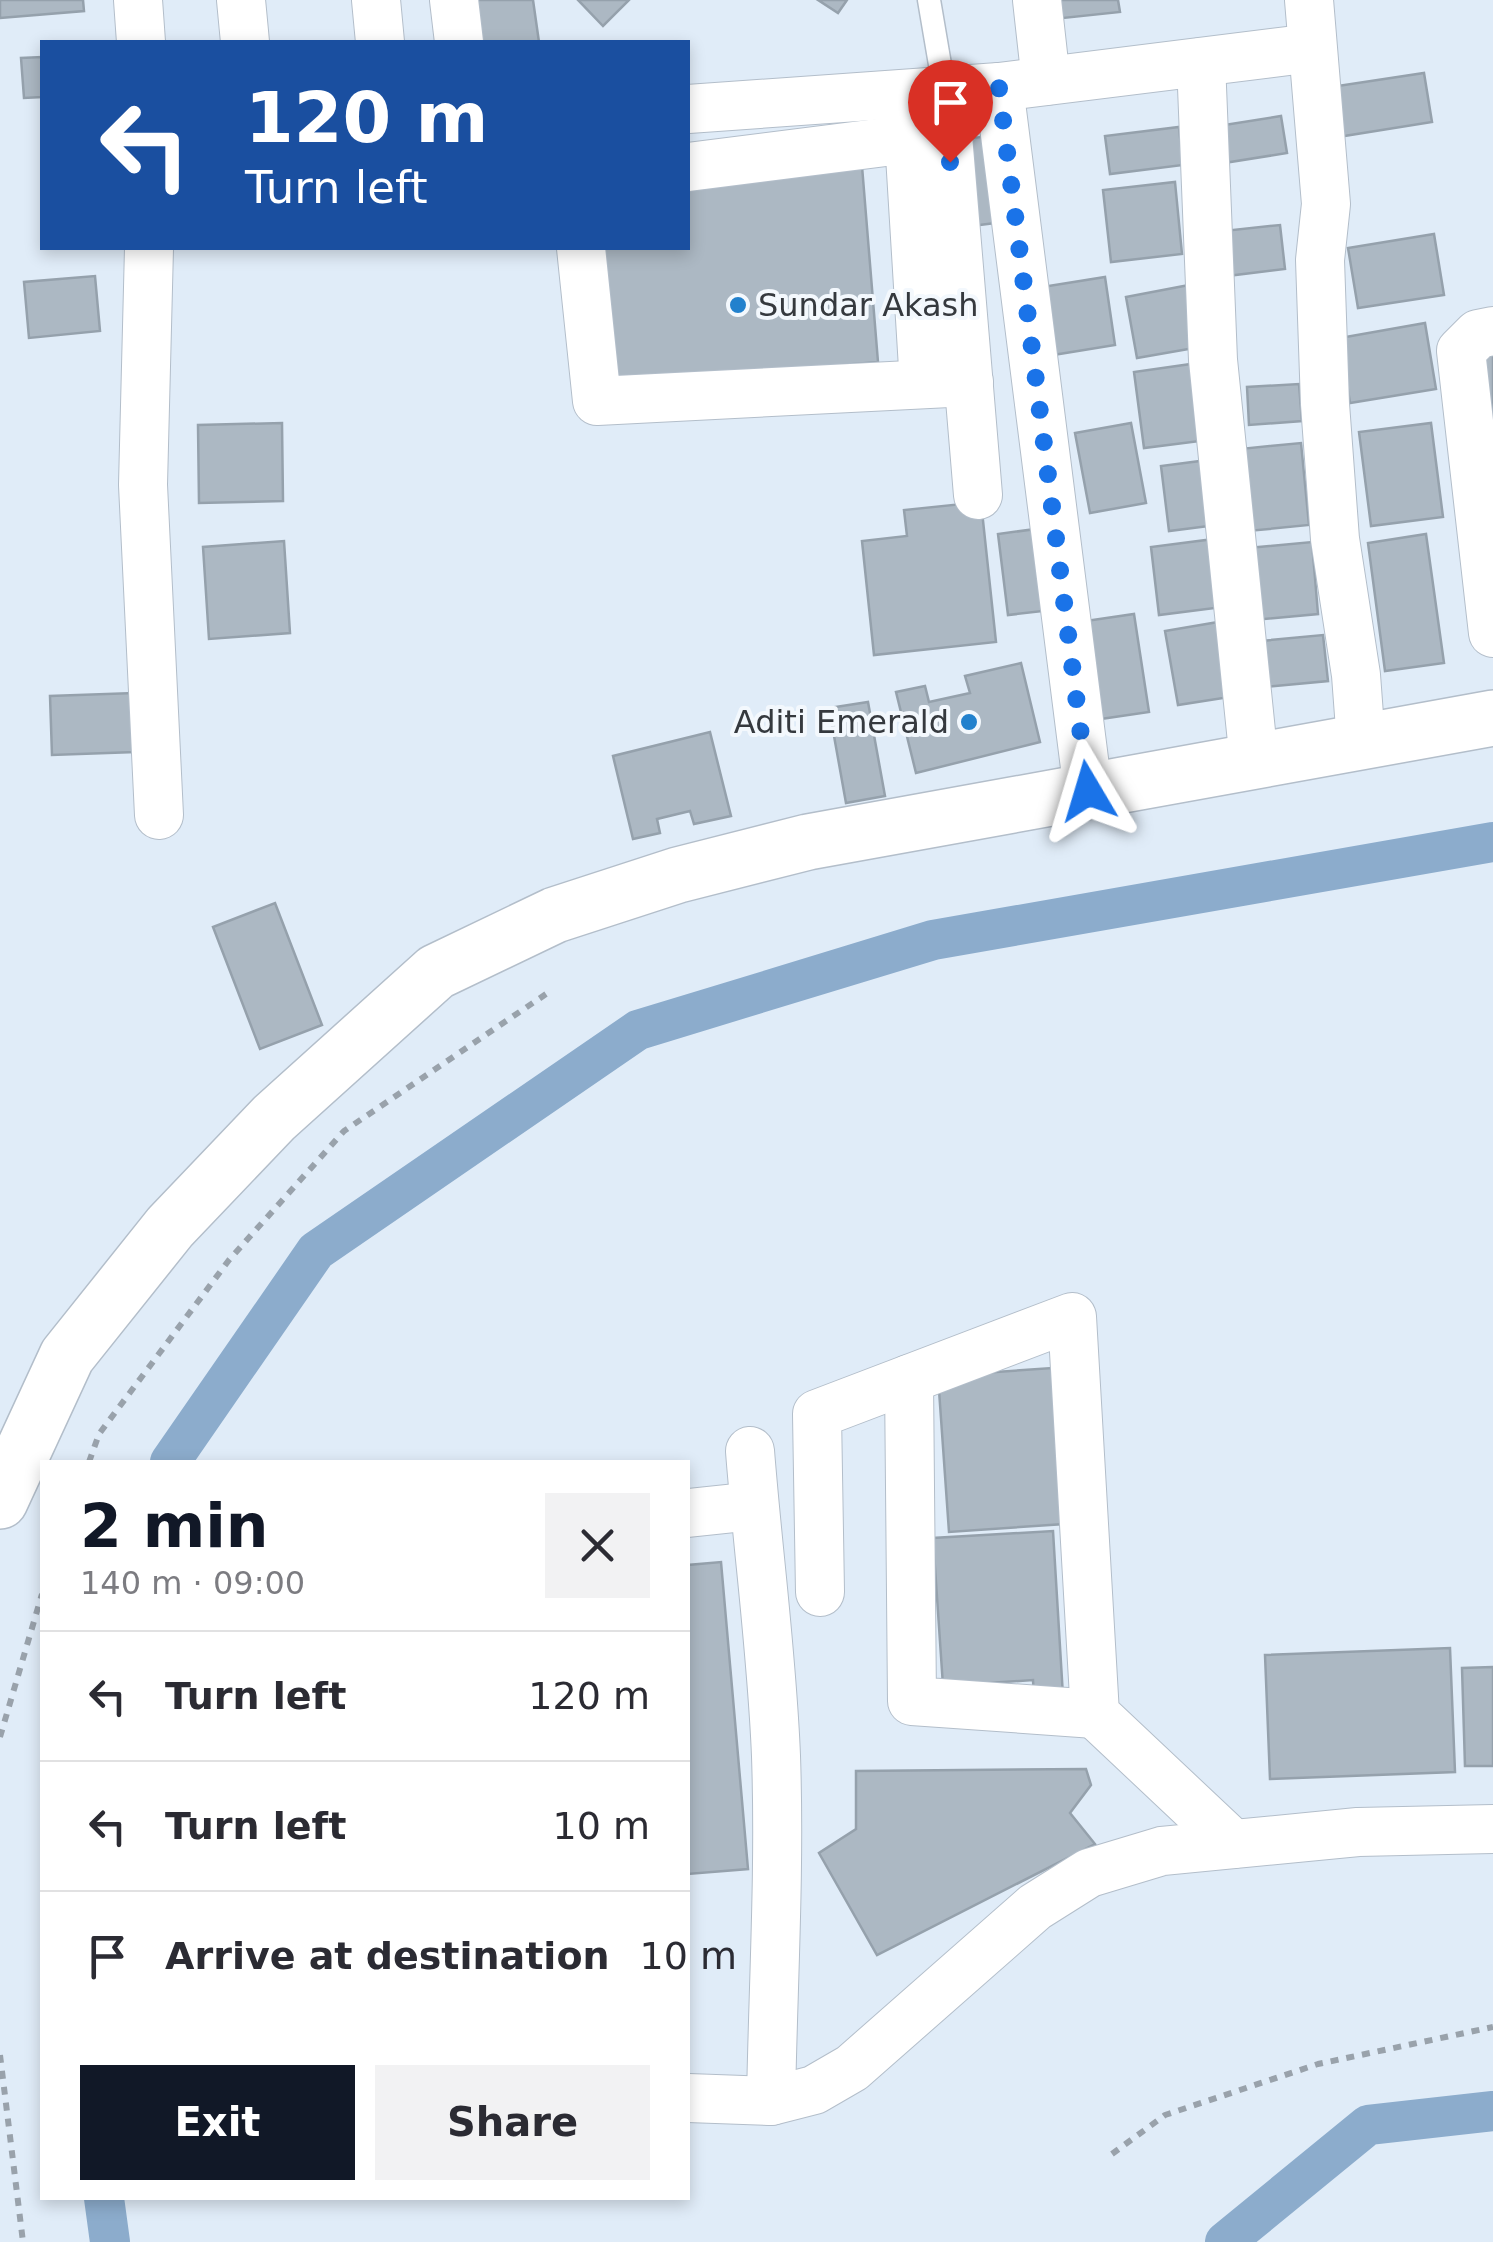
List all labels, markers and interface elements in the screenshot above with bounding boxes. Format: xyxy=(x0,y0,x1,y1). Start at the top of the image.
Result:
pin xyxy=(908,60,993,163)
icon: arrive xyxy=(923,75,978,130)
text: 120 m xyxy=(245,77,488,159)
icon: left xyxy=(80,80,210,210)
text: Turn left xyxy=(245,161,428,214)
place label: Sundar Akash xyxy=(758,286,979,324)
marker: Sundar Akash xyxy=(727,294,749,316)
place label: Aditi Emerald xyxy=(734,703,949,741)
marker: Aditi Emerald xyxy=(958,711,980,733)
position arrow xyxy=(1036,739,1140,843)
text: 2 min xyxy=(80,1491,268,1561)
button: close xyxy=(545,1493,650,1598)
text: 140 m · 09:00 xyxy=(80,1564,305,1602)
icon: left xyxy=(80,1669,135,1724)
text: Turn left xyxy=(165,1674,346,1718)
text: 120 m xyxy=(528,1674,650,1718)
icon: left xyxy=(80,1799,135,1854)
text: Turn left xyxy=(165,1804,346,1848)
text: 10 m xyxy=(553,1804,650,1848)
icon: arrive xyxy=(80,1929,135,1984)
text: Arrive at destination xyxy=(165,1934,610,1978)
text: 10 m xyxy=(640,1934,737,1978)
button: Exit xyxy=(80,2065,355,2180)
button: Share xyxy=(375,2065,650,2180)

